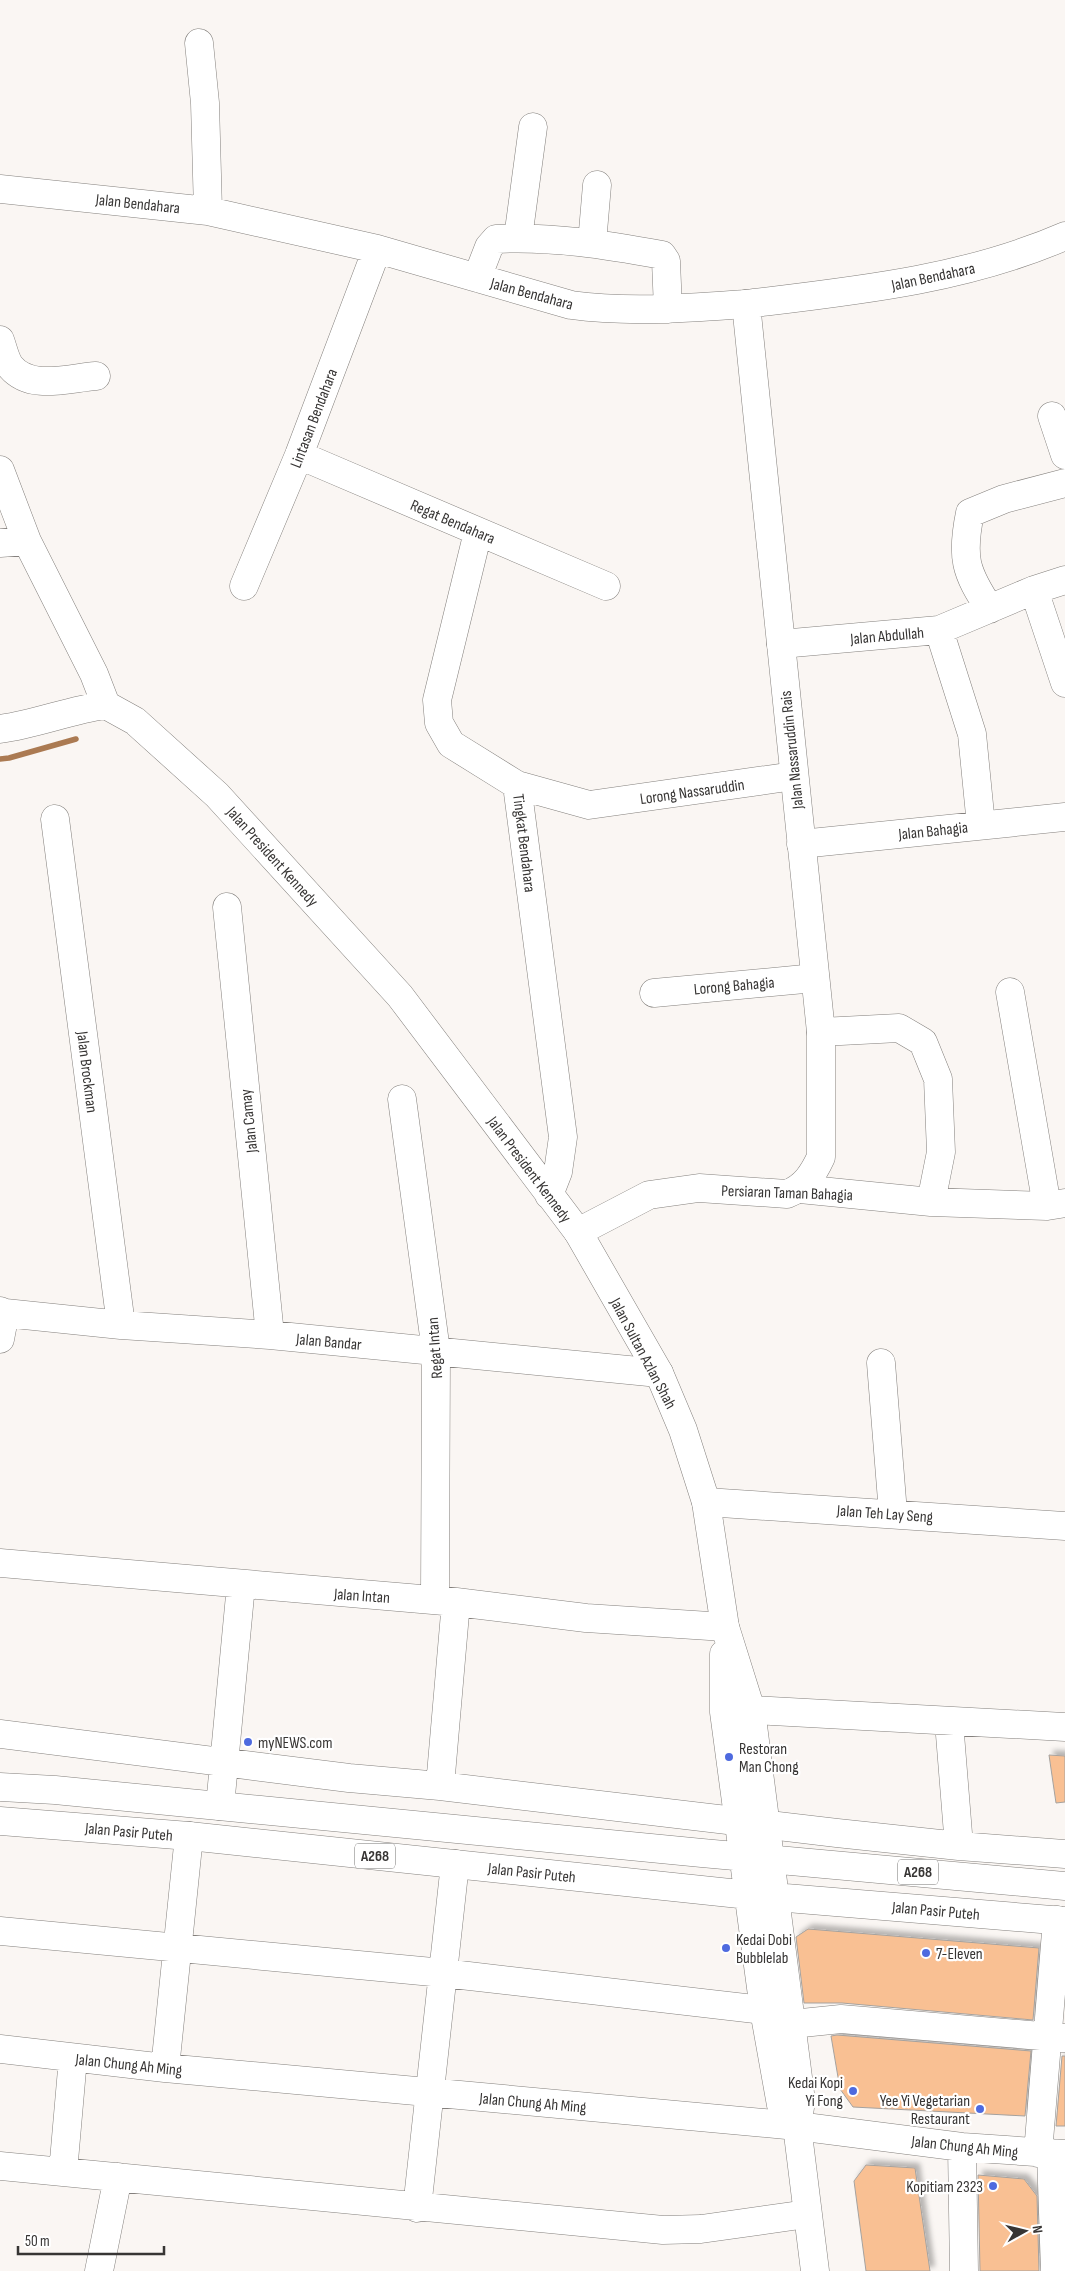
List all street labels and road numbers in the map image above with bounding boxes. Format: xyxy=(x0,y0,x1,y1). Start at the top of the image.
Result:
street label: Jalan Bendahara xyxy=(94,191,181,218)
street label: Jalan Bendahara xyxy=(889,259,977,296)
street label: Jalan Bendahara xyxy=(487,274,575,315)
street label: Lintasan Bendahara xyxy=(287,366,342,471)
street label: Regat Bendahara xyxy=(407,496,498,549)
street label: Jalan Abdullah xyxy=(848,624,925,649)
street label: Jalan Nassaruddin Rais xyxy=(777,690,808,811)
street label: Lorong Nassaruddin xyxy=(639,776,746,809)
street label: Tingkat Bendahara xyxy=(508,793,539,894)
street label: Jalan President Kennedy xyxy=(221,802,322,911)
street label: Jalan Bahagia xyxy=(896,818,969,845)
street label: Lorong Bahagia xyxy=(693,974,775,999)
street label: Jalan Brockman xyxy=(72,1029,101,1114)
street label: Jalan Camay xyxy=(237,1088,262,1155)
street label: Jalan President Kennedy xyxy=(482,1112,575,1227)
street label: Persiaran Taman Bahagia xyxy=(721,1182,853,1205)
street label: Jalan Sultan Azlan Shah xyxy=(605,1294,680,1412)
street label: Regat Intan xyxy=(424,1317,447,1379)
street label: Jalan Bandar xyxy=(294,1330,363,1355)
street label: Jalan Teh Lay Seng xyxy=(835,1502,934,1527)
street label: Jalan Intan xyxy=(332,1585,390,1608)
street label: Jalan Pasir Puteh xyxy=(83,1819,174,1846)
road number: A268 xyxy=(355,1844,395,1868)
street label: Jalan Pasir Puteh xyxy=(486,1859,577,1888)
road number: A268 xyxy=(898,1860,938,1884)
street label: Jalan Pasir Puteh xyxy=(890,1898,981,1925)
street label: Jalan Chung Ah Ming xyxy=(74,2050,183,2081)
street label: Jalan Chung Ah Ming xyxy=(478,2089,587,2118)
street label: Jalan Chung Ah Ming xyxy=(910,2132,1019,2163)

